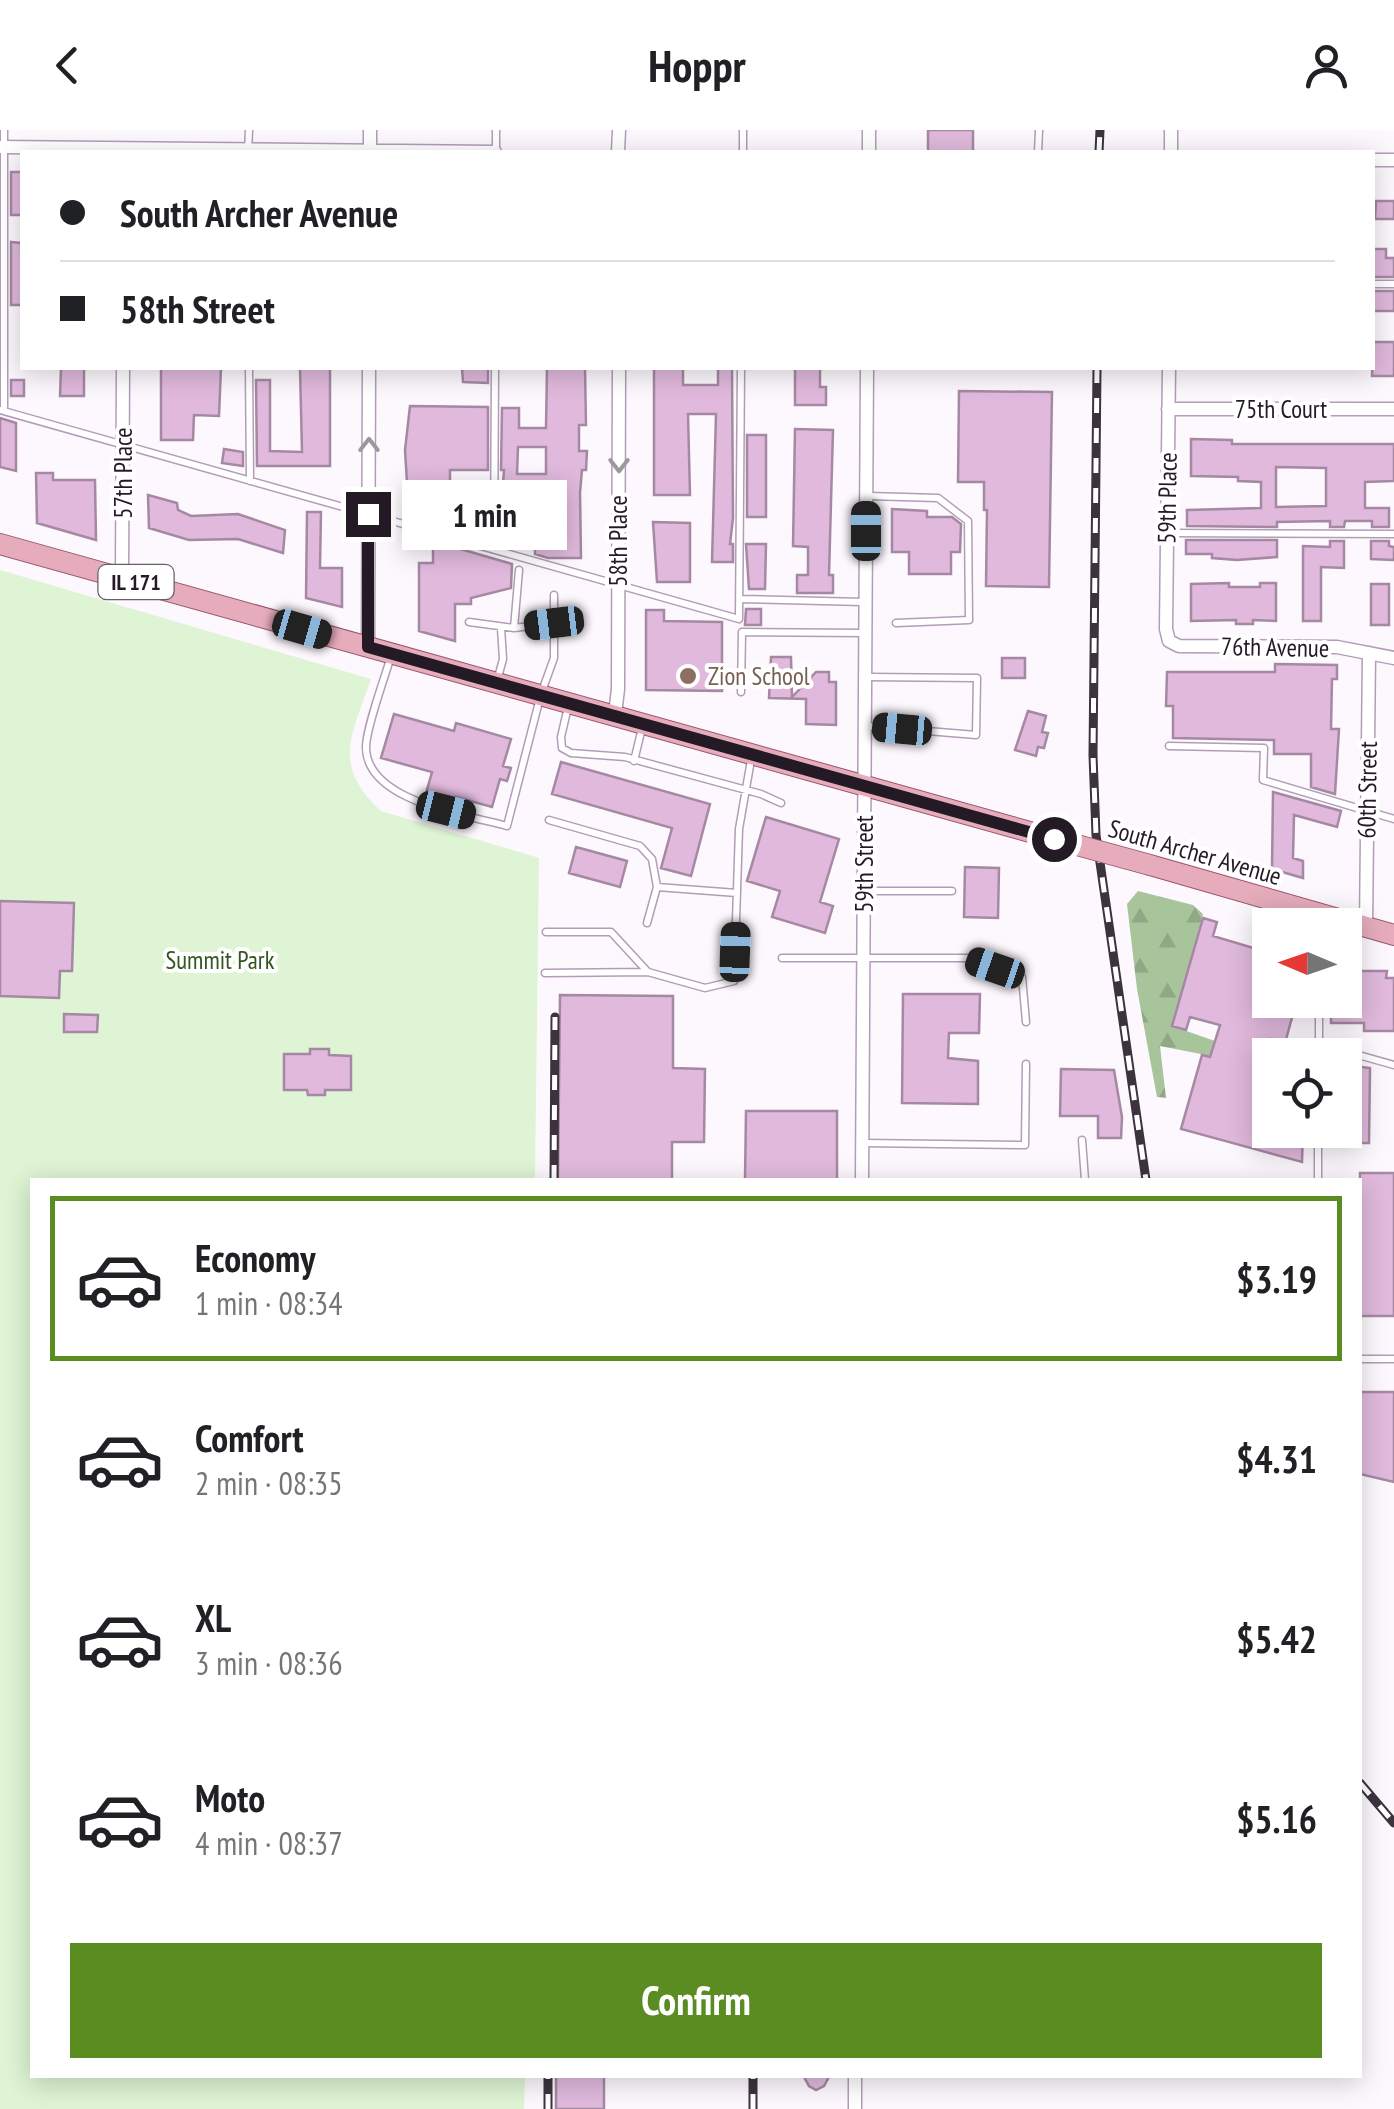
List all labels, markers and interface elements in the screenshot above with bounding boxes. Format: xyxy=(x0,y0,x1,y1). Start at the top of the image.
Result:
text: Hoppr xyxy=(648,36,746,94)
icon: back xyxy=(40,38,95,93)
icon: person xyxy=(1299,38,1354,93)
text: South Archer Avenue xyxy=(120,188,398,237)
text: 58th Street xyxy=(120,284,275,333)
street label: 75th Court xyxy=(1235,393,1327,425)
street label: 57th Place xyxy=(107,427,139,519)
one-way arrow xyxy=(358,436,379,452)
street label: 59th Place xyxy=(1150,452,1184,544)
one-way arrow xyxy=(608,458,630,473)
callout: 1 min xyxy=(403,479,568,549)
route end xyxy=(346,492,391,537)
text: 1 min xyxy=(452,494,517,536)
street label: 58th Place xyxy=(602,495,634,587)
car xyxy=(851,501,881,561)
road number: IL 171 xyxy=(98,565,174,599)
car xyxy=(522,604,586,642)
car xyxy=(269,606,335,652)
street label: 76th Avenue xyxy=(1221,630,1329,664)
place label: Zion School xyxy=(708,660,810,692)
marker: Zion School xyxy=(677,665,699,687)
car xyxy=(871,711,933,747)
street label: 60th Street xyxy=(1350,741,1384,839)
car xyxy=(413,788,479,832)
street label: South Archer Avenue xyxy=(1105,812,1285,892)
street label: 59th Street xyxy=(848,815,880,913)
route start xyxy=(1032,817,1077,862)
north arrow xyxy=(1252,908,1362,1018)
map controls xyxy=(1252,908,1362,1148)
car xyxy=(719,921,751,983)
park label: Summit Park xyxy=(166,944,275,976)
car xyxy=(962,944,1028,992)
button: locate xyxy=(1252,1038,1362,1148)
text: Economy xyxy=(195,1233,315,1282)
icon: car xyxy=(75,1234,165,1324)
text: $3.19 xyxy=(1236,1254,1317,1303)
text: 1 min · 08:34 xyxy=(195,1282,343,1324)
text: Comfort xyxy=(195,1413,304,1462)
icon: car xyxy=(75,1414,165,1504)
text: $4.31 xyxy=(1236,1434,1317,1483)
text: 2 min · 08:35 xyxy=(195,1462,343,1504)
text: XL xyxy=(195,1593,231,1642)
icon: car xyxy=(75,1594,165,1684)
text: $5.42 xyxy=(1236,1614,1317,1663)
text: 3 min · 08:36 xyxy=(195,1642,343,1684)
text: Moto xyxy=(195,1773,265,1822)
icon: car xyxy=(75,1774,165,1864)
text: $5.16 xyxy=(1236,1794,1317,1843)
text: 4 min · 08:37 xyxy=(195,1822,343,1864)
button: Confirm xyxy=(70,1943,1322,2058)

